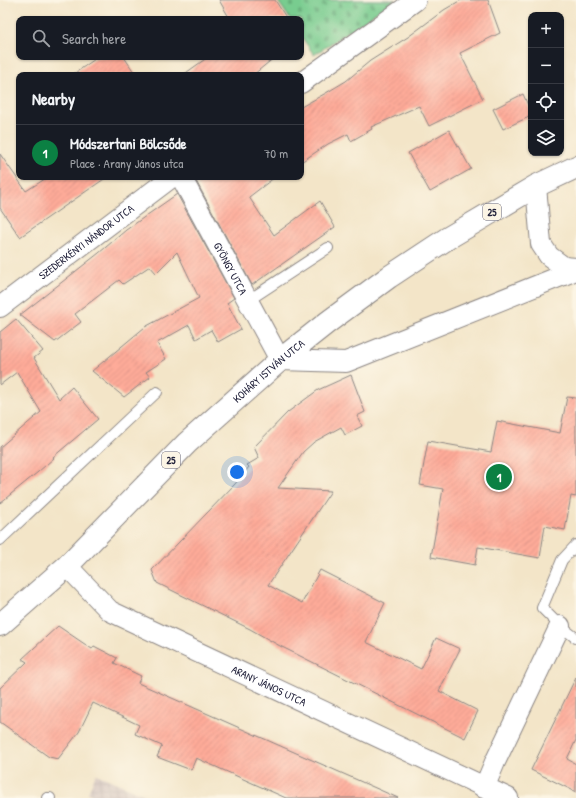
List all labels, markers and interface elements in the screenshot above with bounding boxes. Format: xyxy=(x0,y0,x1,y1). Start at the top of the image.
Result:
map controls xyxy=(528,12,564,156)
button: + xyxy=(528,12,564,48)
search box xyxy=(16,16,304,60)
icon: search xyxy=(30,27,52,49)
text: Search here xyxy=(62,28,126,49)
button: − xyxy=(528,48,564,84)
button: locate xyxy=(528,84,564,120)
text: Nearby xyxy=(32,87,75,110)
button: layers xyxy=(528,120,564,156)
text: Módszertani Bölcsőde xyxy=(70,133,187,154)
text: 1 xyxy=(43,144,47,162)
text: 70 m xyxy=(264,144,288,162)
text: Place · Arany János utca xyxy=(70,154,183,172)
street label: SZEDERKÉNYI NÁNDOR UTCA xyxy=(36,201,137,282)
road number: 25 xyxy=(483,204,501,220)
street label: GYÖNGY UTCA xyxy=(211,240,251,298)
street label: KOHÁRY ISTVÁN UTCA xyxy=(230,336,308,406)
road number: 25 xyxy=(162,452,180,468)
your location xyxy=(227,462,247,482)
pin: 1 xyxy=(486,462,512,492)
street label: ARANY JÁNOS UTCA xyxy=(230,662,309,709)

